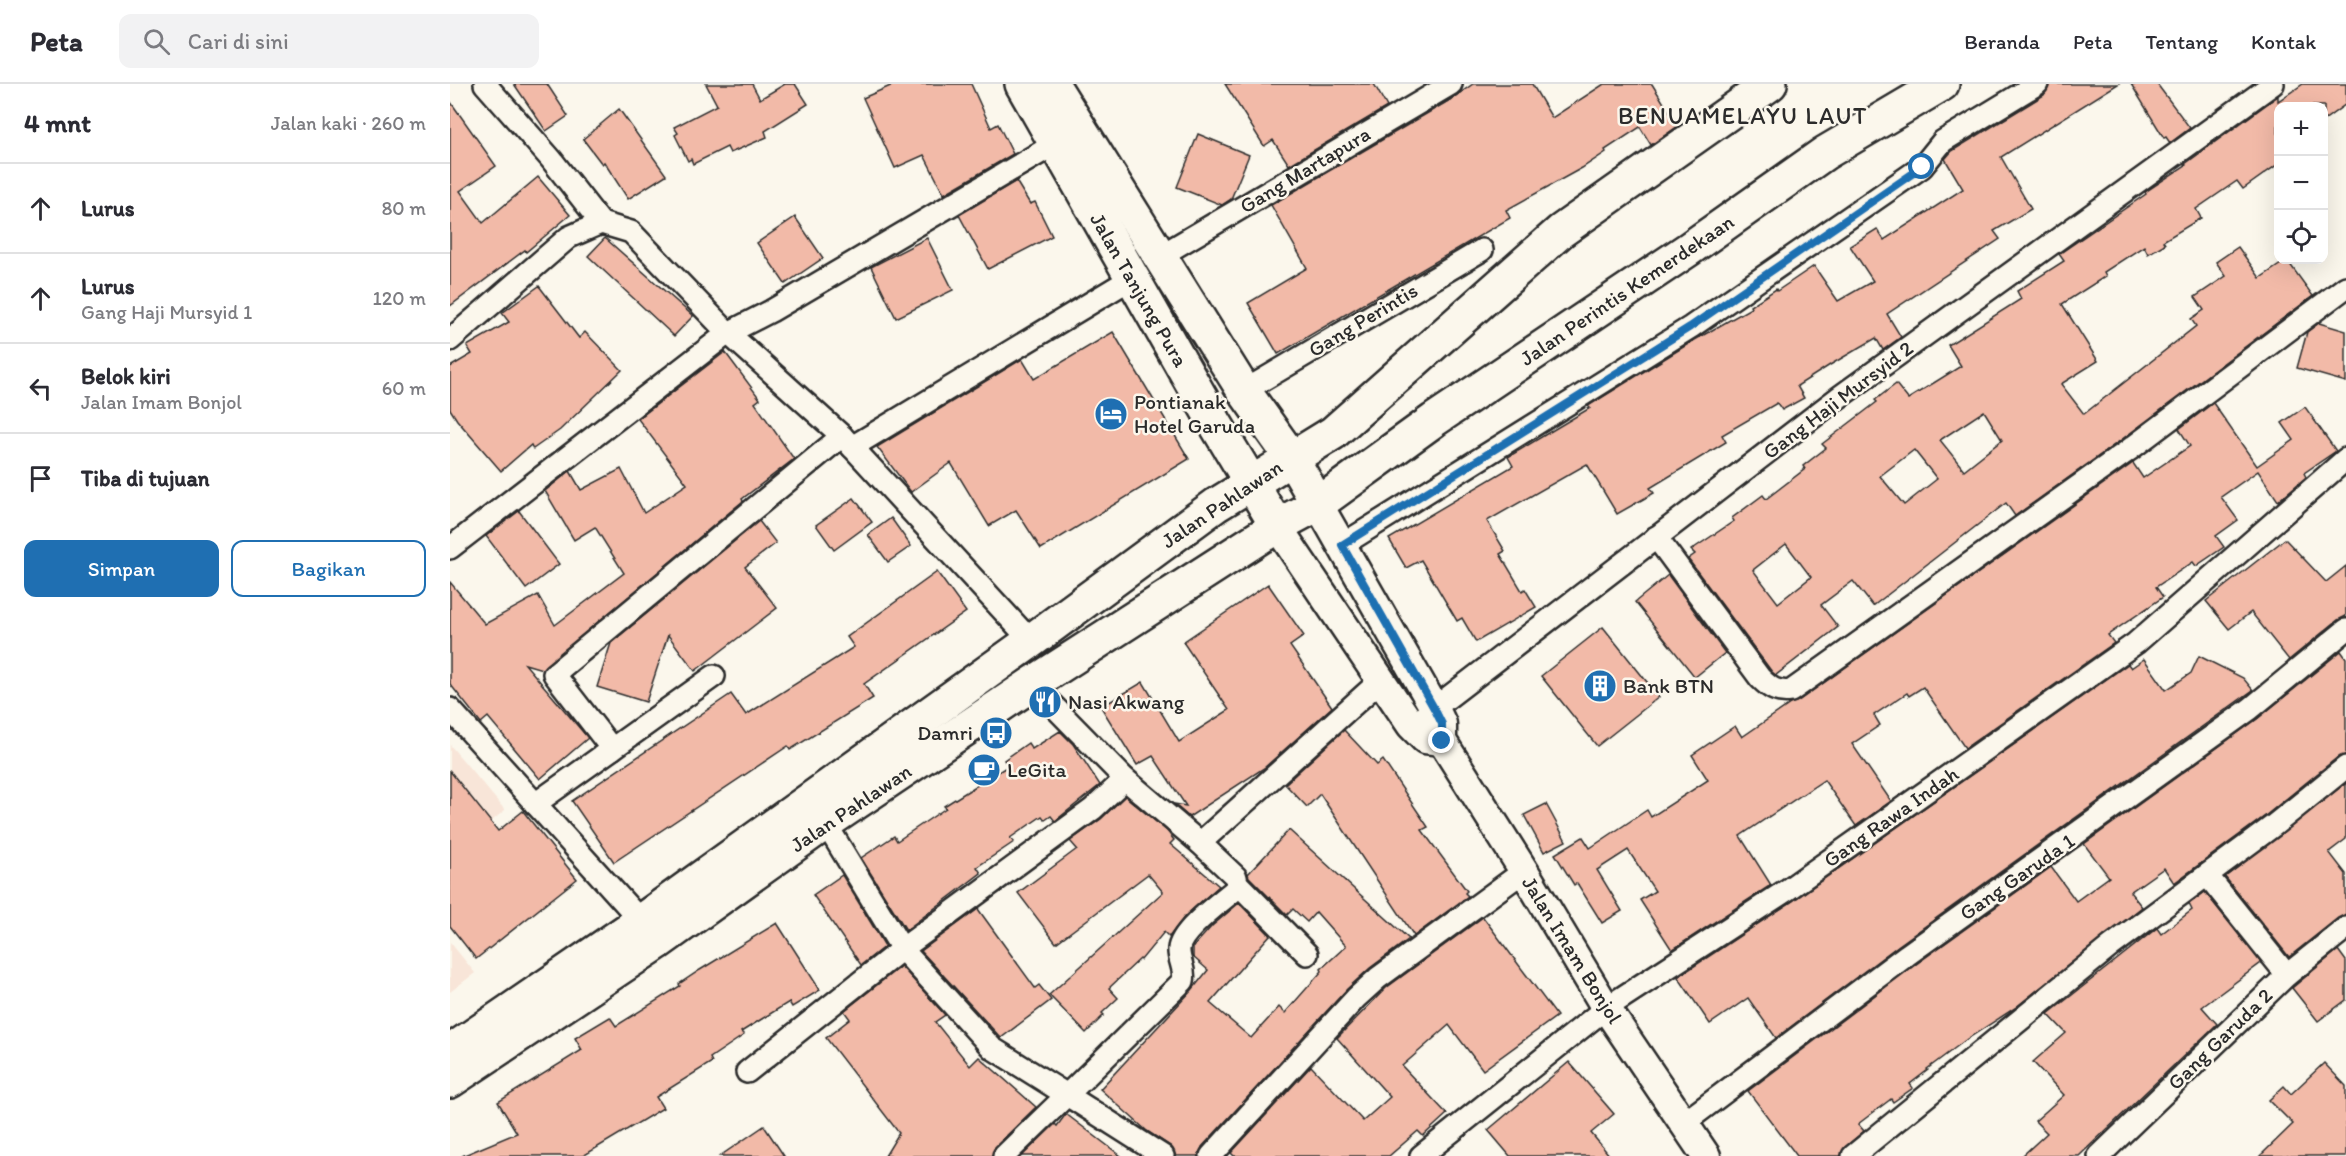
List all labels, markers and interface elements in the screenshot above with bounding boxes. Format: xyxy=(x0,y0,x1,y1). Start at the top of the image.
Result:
search box xyxy=(119,14,539,68)
text: Peta xyxy=(30,24,83,58)
icon: search xyxy=(140,25,173,58)
text: Cari di sini xyxy=(188,28,289,55)
text: Beranda xyxy=(1964,29,2040,54)
text: Peta xyxy=(2073,29,2113,54)
text: Tentang xyxy=(2146,29,2218,54)
text: Kontak xyxy=(2251,29,2316,54)
district label: BENUAMELAYU LAUT xyxy=(1618,101,1868,130)
map controls xyxy=(2274,102,2328,264)
button: + xyxy=(2274,102,2328,156)
text: 4 mnt xyxy=(24,107,91,139)
text: Jalan kaki · 260 m xyxy=(271,111,426,135)
street label: Gang Martapura xyxy=(1235,121,1374,218)
route start xyxy=(1908,153,1934,179)
button: − xyxy=(2274,156,2328,210)
icon: ahead xyxy=(24,192,57,225)
text: Lurus xyxy=(81,195,135,222)
text: 80 m xyxy=(381,196,426,220)
street label: Jalan Tanjung Pura xyxy=(1085,208,1194,371)
street label: Jalan Perintis Kemerdekaan xyxy=(1515,209,1738,371)
button: locate xyxy=(2274,210,2328,264)
text: Lurus xyxy=(81,273,135,300)
street label: Gang Perintis xyxy=(1304,277,1422,362)
icon: ahead xyxy=(24,282,57,315)
text: 120 m xyxy=(373,286,426,310)
text: Gang Haji Mursyid 1 xyxy=(81,300,252,324)
street label: Gang Haji Mursyid 2 xyxy=(1758,335,1918,464)
text: Belok kiri xyxy=(81,363,171,390)
icon: left xyxy=(24,372,57,405)
text: 60 m xyxy=(382,376,426,400)
place label: Pontianak Hotel Garuda xyxy=(1134,389,1255,438)
text: Jalan Imam Bonjol xyxy=(81,390,242,414)
hotel icon: Pontianak Hotel Garuda xyxy=(1093,396,1129,432)
street label: Jalan Pahlawan xyxy=(1157,454,1287,553)
icon: arrive xyxy=(24,462,57,495)
text: Tiba di tujuan xyxy=(81,465,210,492)
button: Simpan xyxy=(24,540,219,597)
button: Bagikan xyxy=(231,540,426,597)
building icon: Bank BTN xyxy=(1582,668,1618,704)
place label: Bank BTN xyxy=(1623,673,1714,698)
restaurant icon: Nasi Akwang xyxy=(1027,684,1063,720)
place label: Nasi Akwang xyxy=(1068,689,1185,714)
bus stop icon: Damri xyxy=(978,715,1014,751)
place label: Damri xyxy=(917,720,973,745)
route end xyxy=(1428,727,1454,753)
cafe icon: LeGita xyxy=(966,752,1002,788)
place label: LeGita xyxy=(1007,757,1066,782)
street label: Jalan Pahlawan xyxy=(786,758,916,857)
street label: Gang Rawa Indah xyxy=(1818,761,1963,872)
street label: Gang Garuda 1 xyxy=(1954,828,2079,925)
street label: Jalan Imam Bonjol xyxy=(1517,871,1628,1028)
street label: Gang Garuda 2 xyxy=(2162,982,2277,1095)

